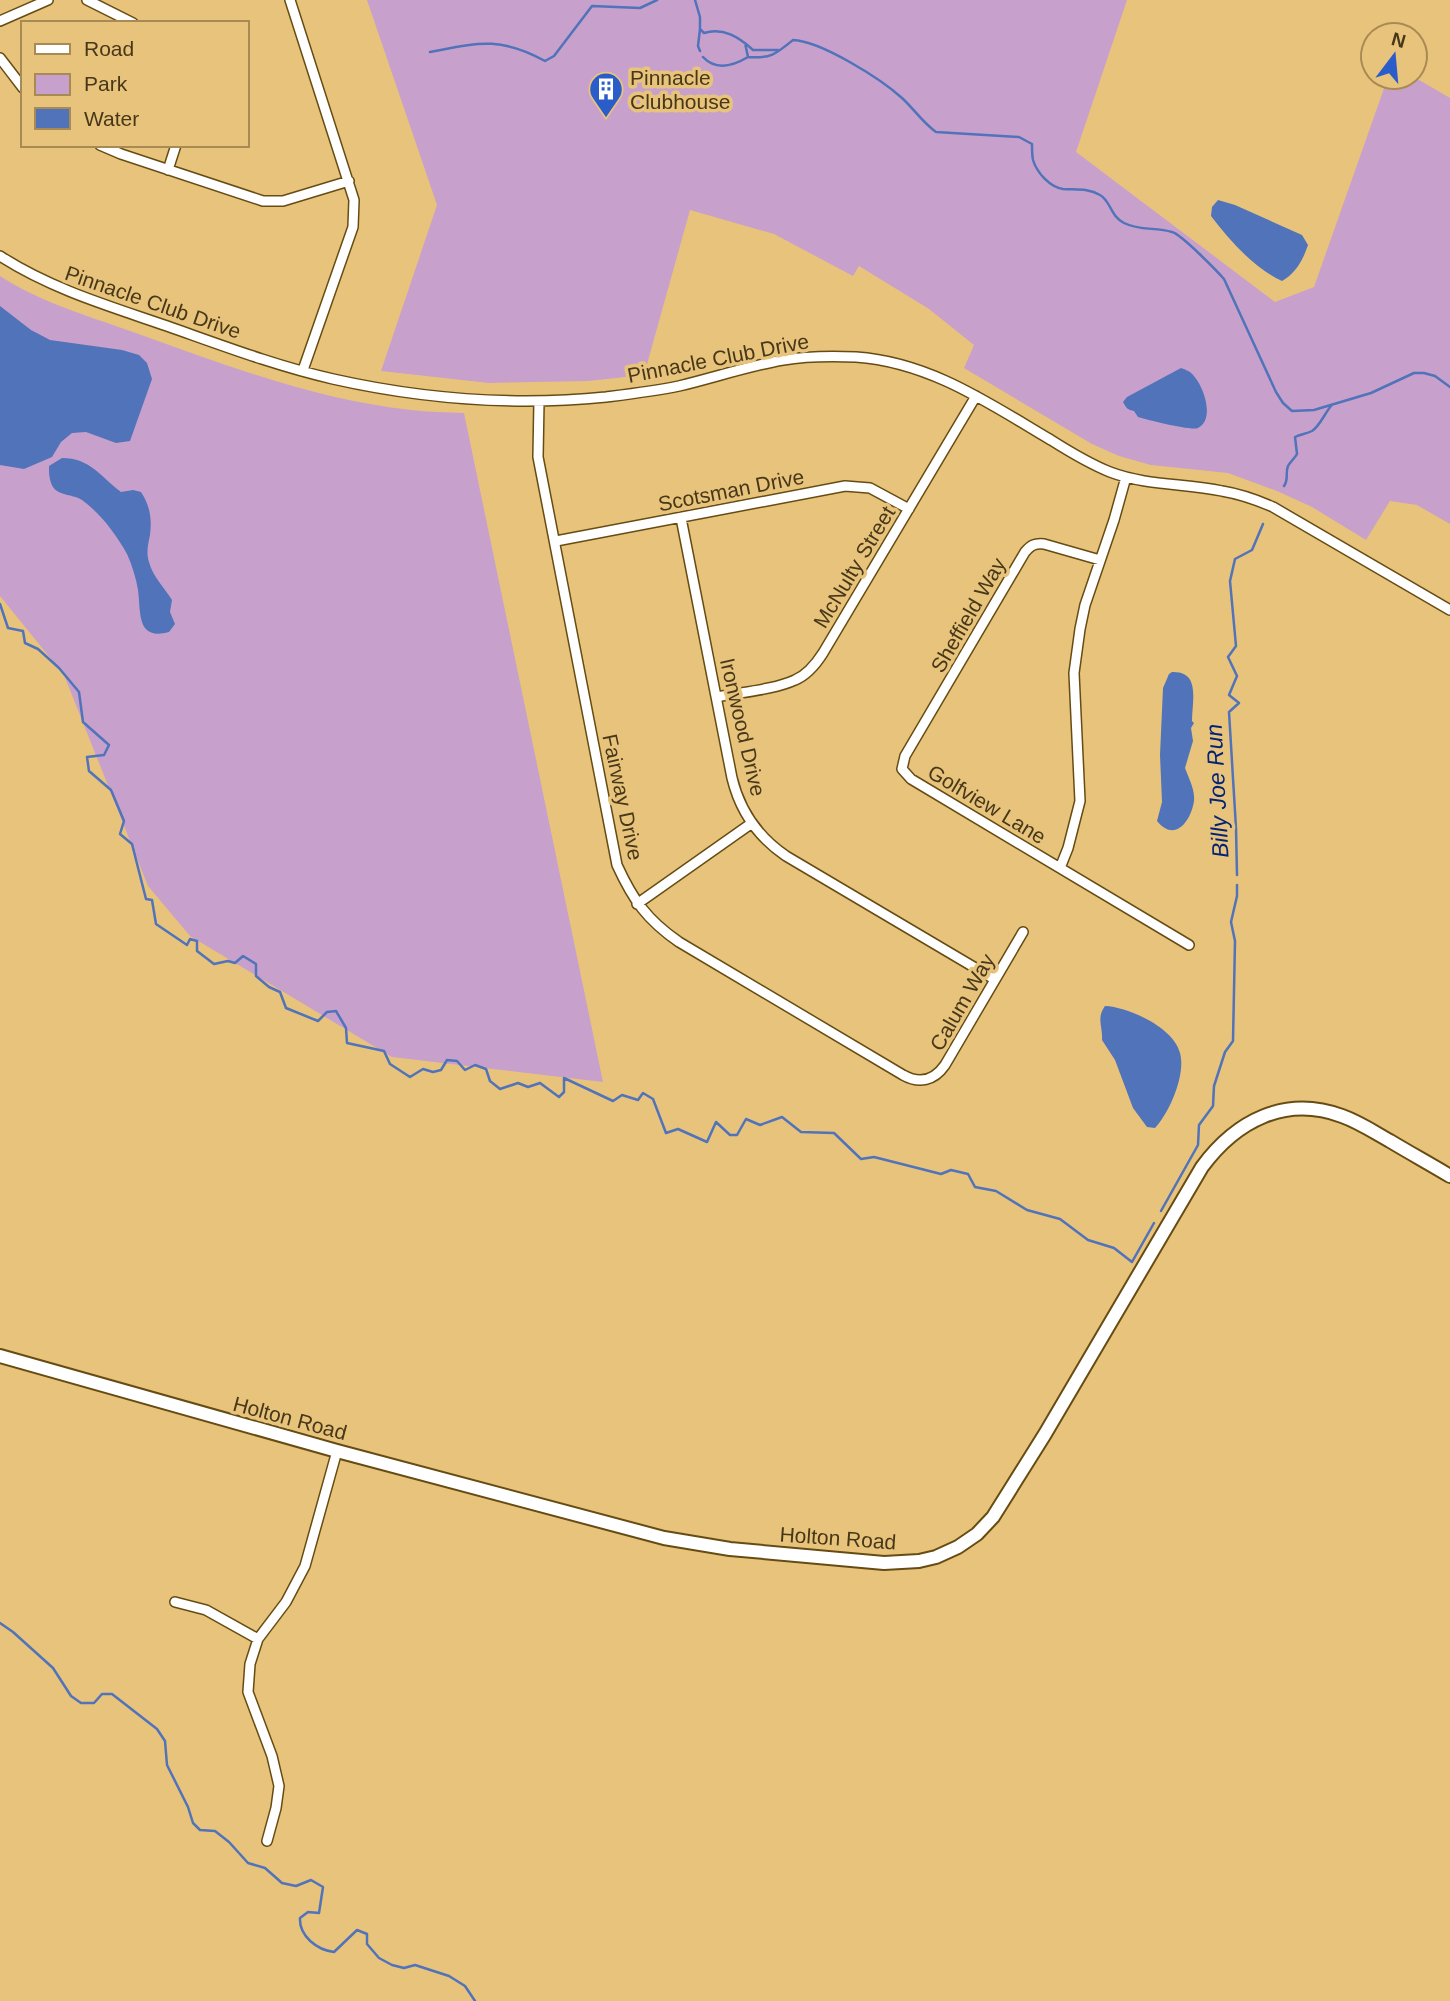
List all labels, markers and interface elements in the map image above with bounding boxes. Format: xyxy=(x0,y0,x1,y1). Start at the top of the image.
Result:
legend xyxy=(21,21,248,147)
north arrow xyxy=(1359,21,1429,91)
text: N xyxy=(1389,28,1408,52)
text: Road xyxy=(84,37,134,60)
place label: Pinnacle Clubhouse xyxy=(630,66,730,113)
building icon: Pinnacle Clubhouse xyxy=(587,70,625,119)
text: Park xyxy=(84,72,128,95)
text: Water xyxy=(84,107,139,130)
street label: Pinnacle Club Drive xyxy=(62,261,244,343)
street label: Pinnacle Club Drive xyxy=(625,329,811,387)
street label: Scotsman Drive xyxy=(656,465,806,515)
street label: McNulty Street xyxy=(809,502,899,632)
street label: Sheffield Way xyxy=(926,553,1010,676)
street label: Ironwood Drive xyxy=(716,656,770,798)
water label: Billy Joe Run xyxy=(1201,723,1233,859)
street label: Fairway Drive xyxy=(598,732,648,862)
street label: Golfview Lane xyxy=(924,760,1050,848)
street label: Calum Way xyxy=(925,949,999,1054)
street label: Holton Road xyxy=(231,1392,349,1444)
street label: Holton Road xyxy=(779,1522,897,1554)

